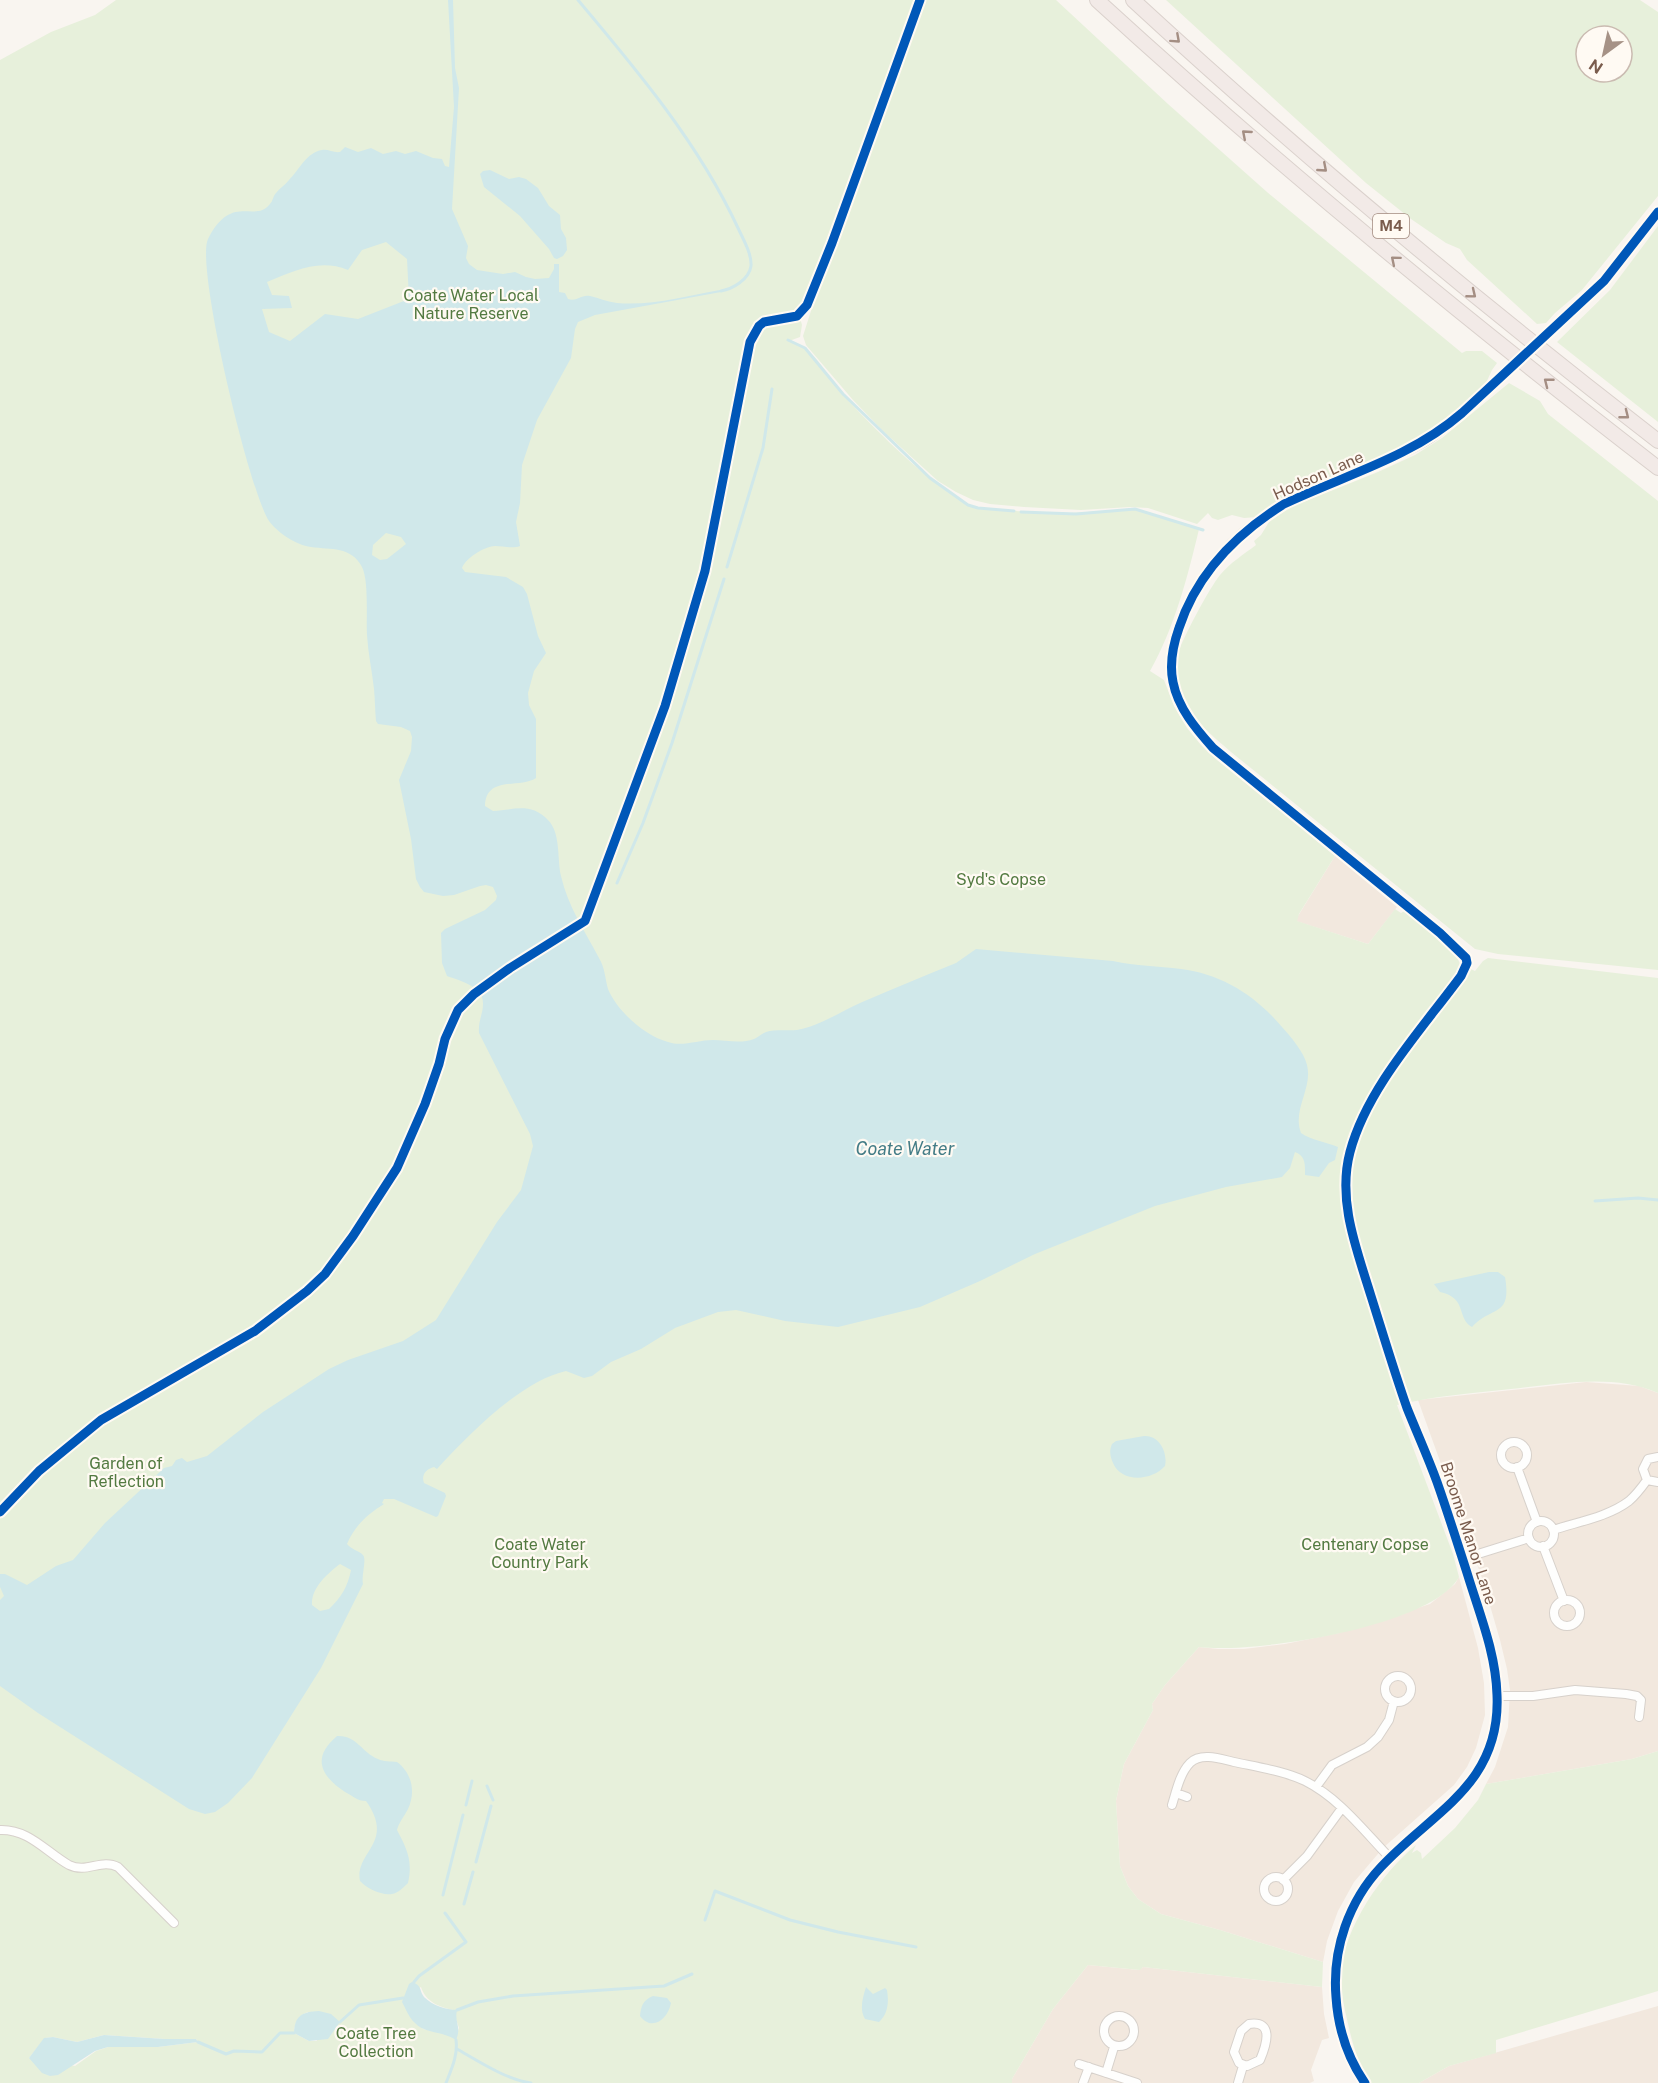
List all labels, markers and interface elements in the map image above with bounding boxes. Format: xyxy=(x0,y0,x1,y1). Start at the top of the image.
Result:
north arrow xyxy=(1574,24,1634,84)
one-way arrow xyxy=(1169,32,1180,43)
text: N xyxy=(1586,55,1607,78)
one-way arrow xyxy=(1243,130,1253,141)
one-way arrow xyxy=(1316,161,1327,172)
road number: M4 xyxy=(1373,214,1409,238)
one-way arrow xyxy=(1391,256,1402,267)
park label: Coate Water Local Nature Reserve xyxy=(403,286,539,323)
one-way arrow xyxy=(1465,286,1476,297)
one-way arrow xyxy=(1543,378,1554,389)
one-way arrow xyxy=(1618,408,1629,419)
street label: Hodson Lane xyxy=(1270,447,1366,504)
park label: Syd's Copse xyxy=(956,870,1046,889)
water label: Coate Water xyxy=(856,1138,955,1159)
park label: Garden of Reflection xyxy=(88,1454,164,1491)
street label: Broome Manor Lane xyxy=(1436,1459,1501,1607)
park label: Coate Water Country Park xyxy=(491,1535,589,1572)
park label: Centenary Copse xyxy=(1301,1535,1429,1554)
park label: Coate Tree Collection xyxy=(336,2024,416,2061)

